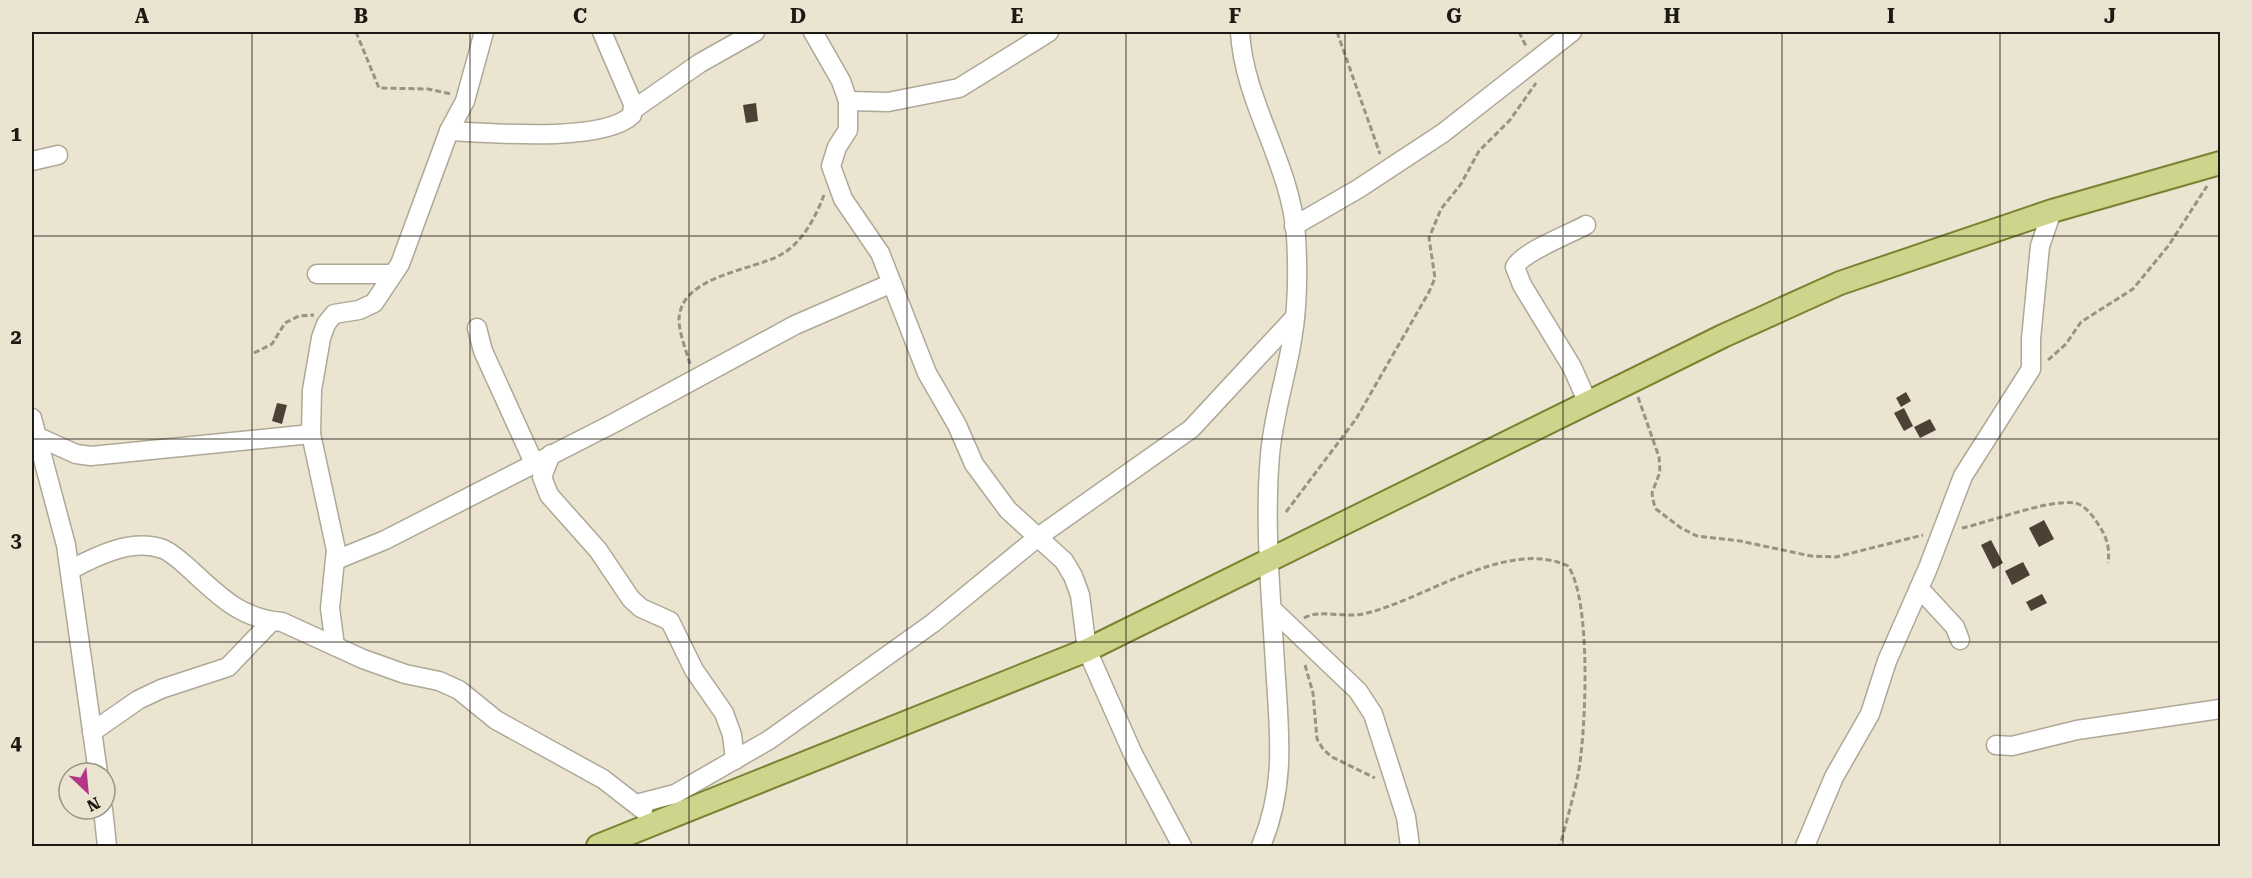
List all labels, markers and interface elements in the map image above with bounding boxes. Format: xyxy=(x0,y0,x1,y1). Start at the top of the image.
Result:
text: A xyxy=(135,4,150,28)
text: B xyxy=(354,4,368,28)
text: C xyxy=(573,4,587,28)
text: D xyxy=(790,4,806,28)
text: E xyxy=(1011,4,1024,28)
text: F xyxy=(1229,4,1241,28)
text: G xyxy=(1446,4,1462,28)
text: H xyxy=(1664,4,1680,28)
text: I xyxy=(1887,4,1895,28)
text: J xyxy=(2104,4,2116,28)
text: 1 xyxy=(10,122,22,146)
text: 2 xyxy=(10,325,22,349)
text: 3 xyxy=(10,528,22,552)
text: 4 xyxy=(10,731,22,755)
north arrow xyxy=(57,761,117,821)
text: N xyxy=(84,793,103,815)

